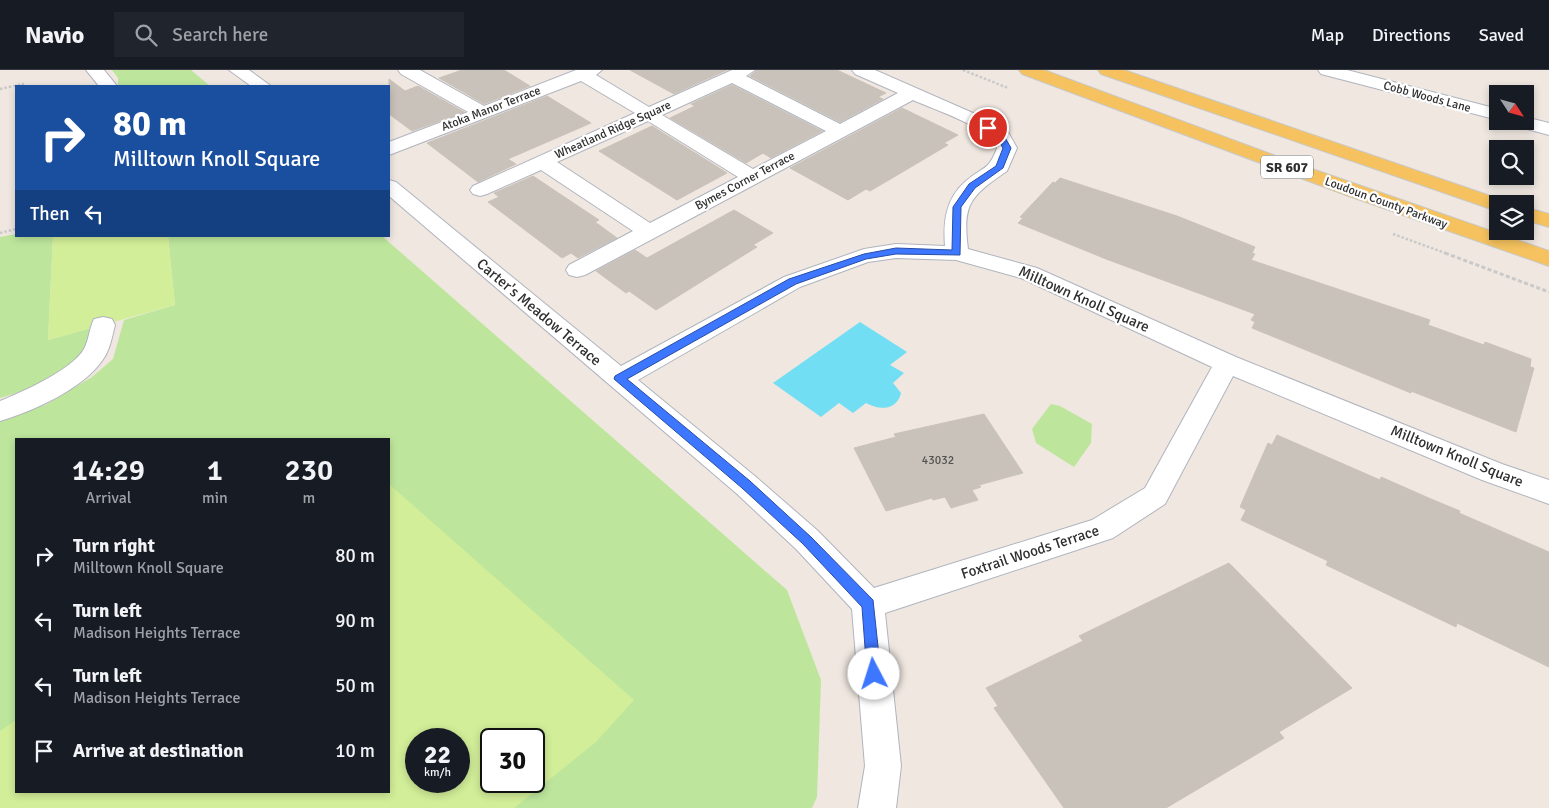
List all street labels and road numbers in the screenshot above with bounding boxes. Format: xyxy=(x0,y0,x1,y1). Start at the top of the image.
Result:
street label: Cobb Woods Lane xyxy=(1382,78,1472,116)
street label: Atoka Manor Terrace xyxy=(439,83,543,135)
street label: Wheatland Ridge Square xyxy=(553,98,673,162)
street label: Bymes Corner Terrace xyxy=(693,148,797,214)
road number: SR 607 xyxy=(1261,155,1313,178)
street label: Loudoun County Parkway xyxy=(1323,174,1450,232)
street label: Carter's Meadow Terrace xyxy=(473,255,605,369)
street label: Milltown Knoll Square xyxy=(1016,262,1152,336)
street label: Milltown Knoll Square xyxy=(1388,421,1526,491)
street label: Foxtrail Woods Terrace xyxy=(959,521,1101,583)

